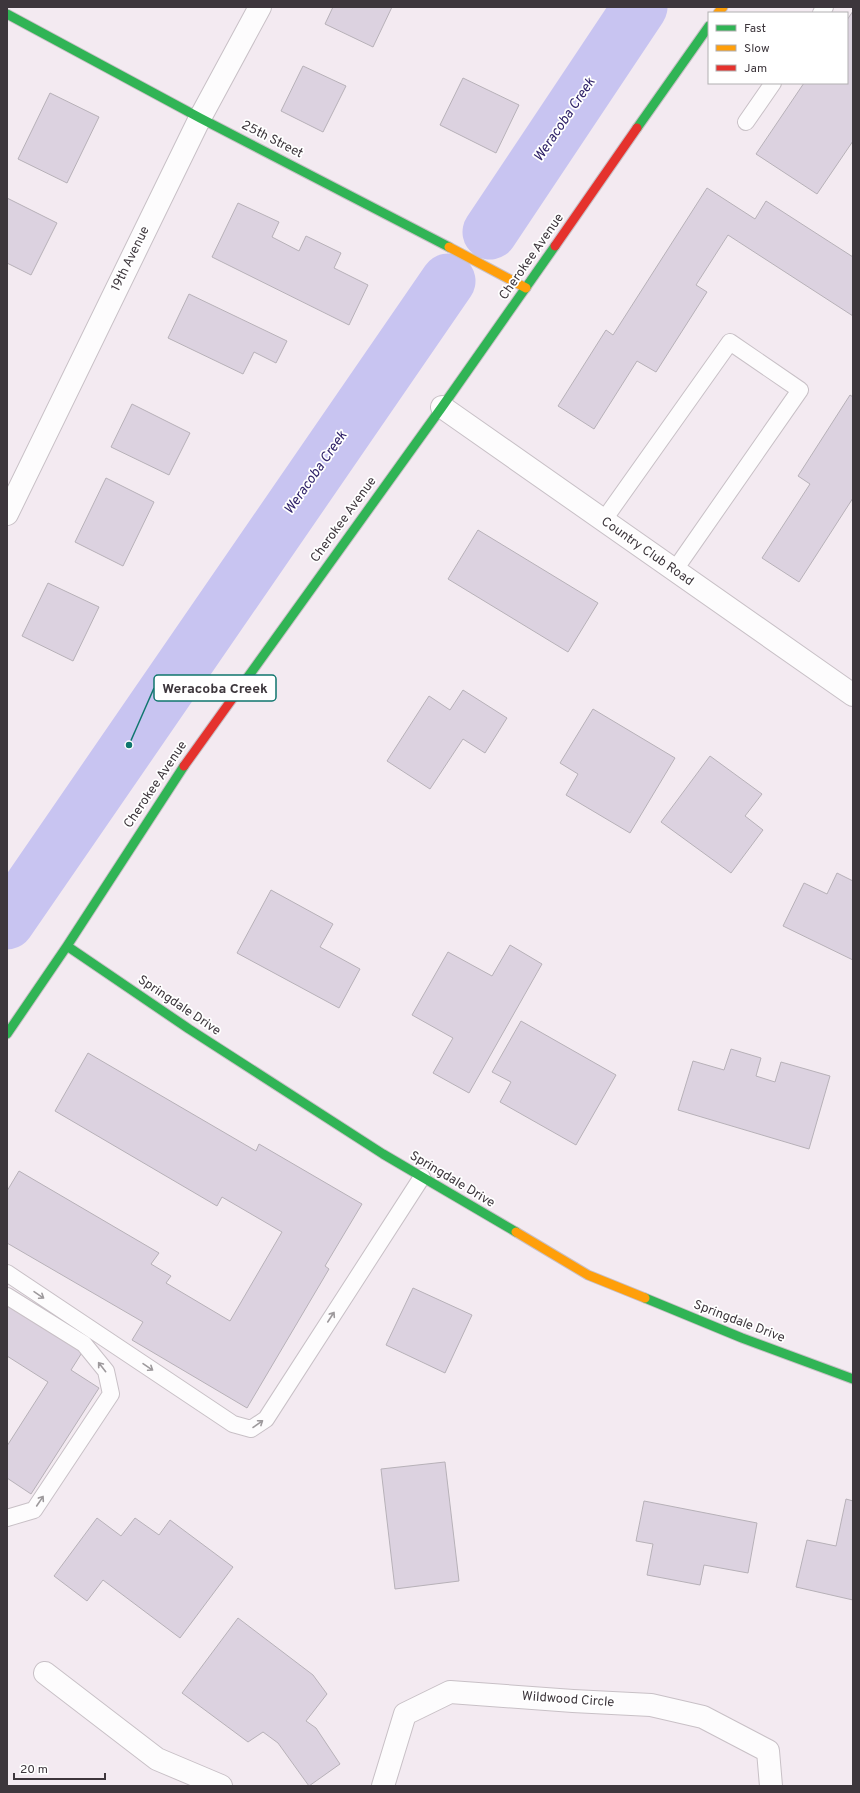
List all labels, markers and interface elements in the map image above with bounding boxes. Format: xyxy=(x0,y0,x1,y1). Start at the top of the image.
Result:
legend xyxy=(708,12,848,84)
text: Fast xyxy=(744,21,766,37)
text: Slow xyxy=(744,41,770,57)
text: Jam xyxy=(744,61,767,77)
water label: Weracoba Creek xyxy=(531,74,600,165)
street label: 25th Street xyxy=(239,118,305,162)
street label: Cherokee Avenue xyxy=(496,211,568,303)
street label: 19th Avenue xyxy=(108,224,154,294)
water label: Weracoba Creek xyxy=(281,427,352,518)
street label: Cherokee Avenue xyxy=(308,474,380,566)
street label: Country Club Road xyxy=(598,514,696,590)
callout: Weracoba Creek xyxy=(154,675,276,701)
text: Weracoba Creek xyxy=(162,681,268,698)
street label: Cherokee Avenue xyxy=(121,738,191,832)
street label: Springdale Drive xyxy=(135,972,223,1040)
street label: Springdale Drive xyxy=(407,1148,497,1212)
one-way arrow xyxy=(34,1291,45,1299)
street label: Springdale Drive xyxy=(691,1297,787,1347)
one-way arrow xyxy=(327,1312,336,1323)
one-way arrow xyxy=(98,1361,106,1372)
one-way arrow xyxy=(142,1363,153,1371)
one-way arrow xyxy=(253,1420,264,1428)
one-way arrow xyxy=(36,1496,44,1507)
street label: Wildwood Circle xyxy=(521,1689,615,1711)
scale bar xyxy=(14,1755,105,1781)
text: 20 m xyxy=(20,1762,48,1778)

